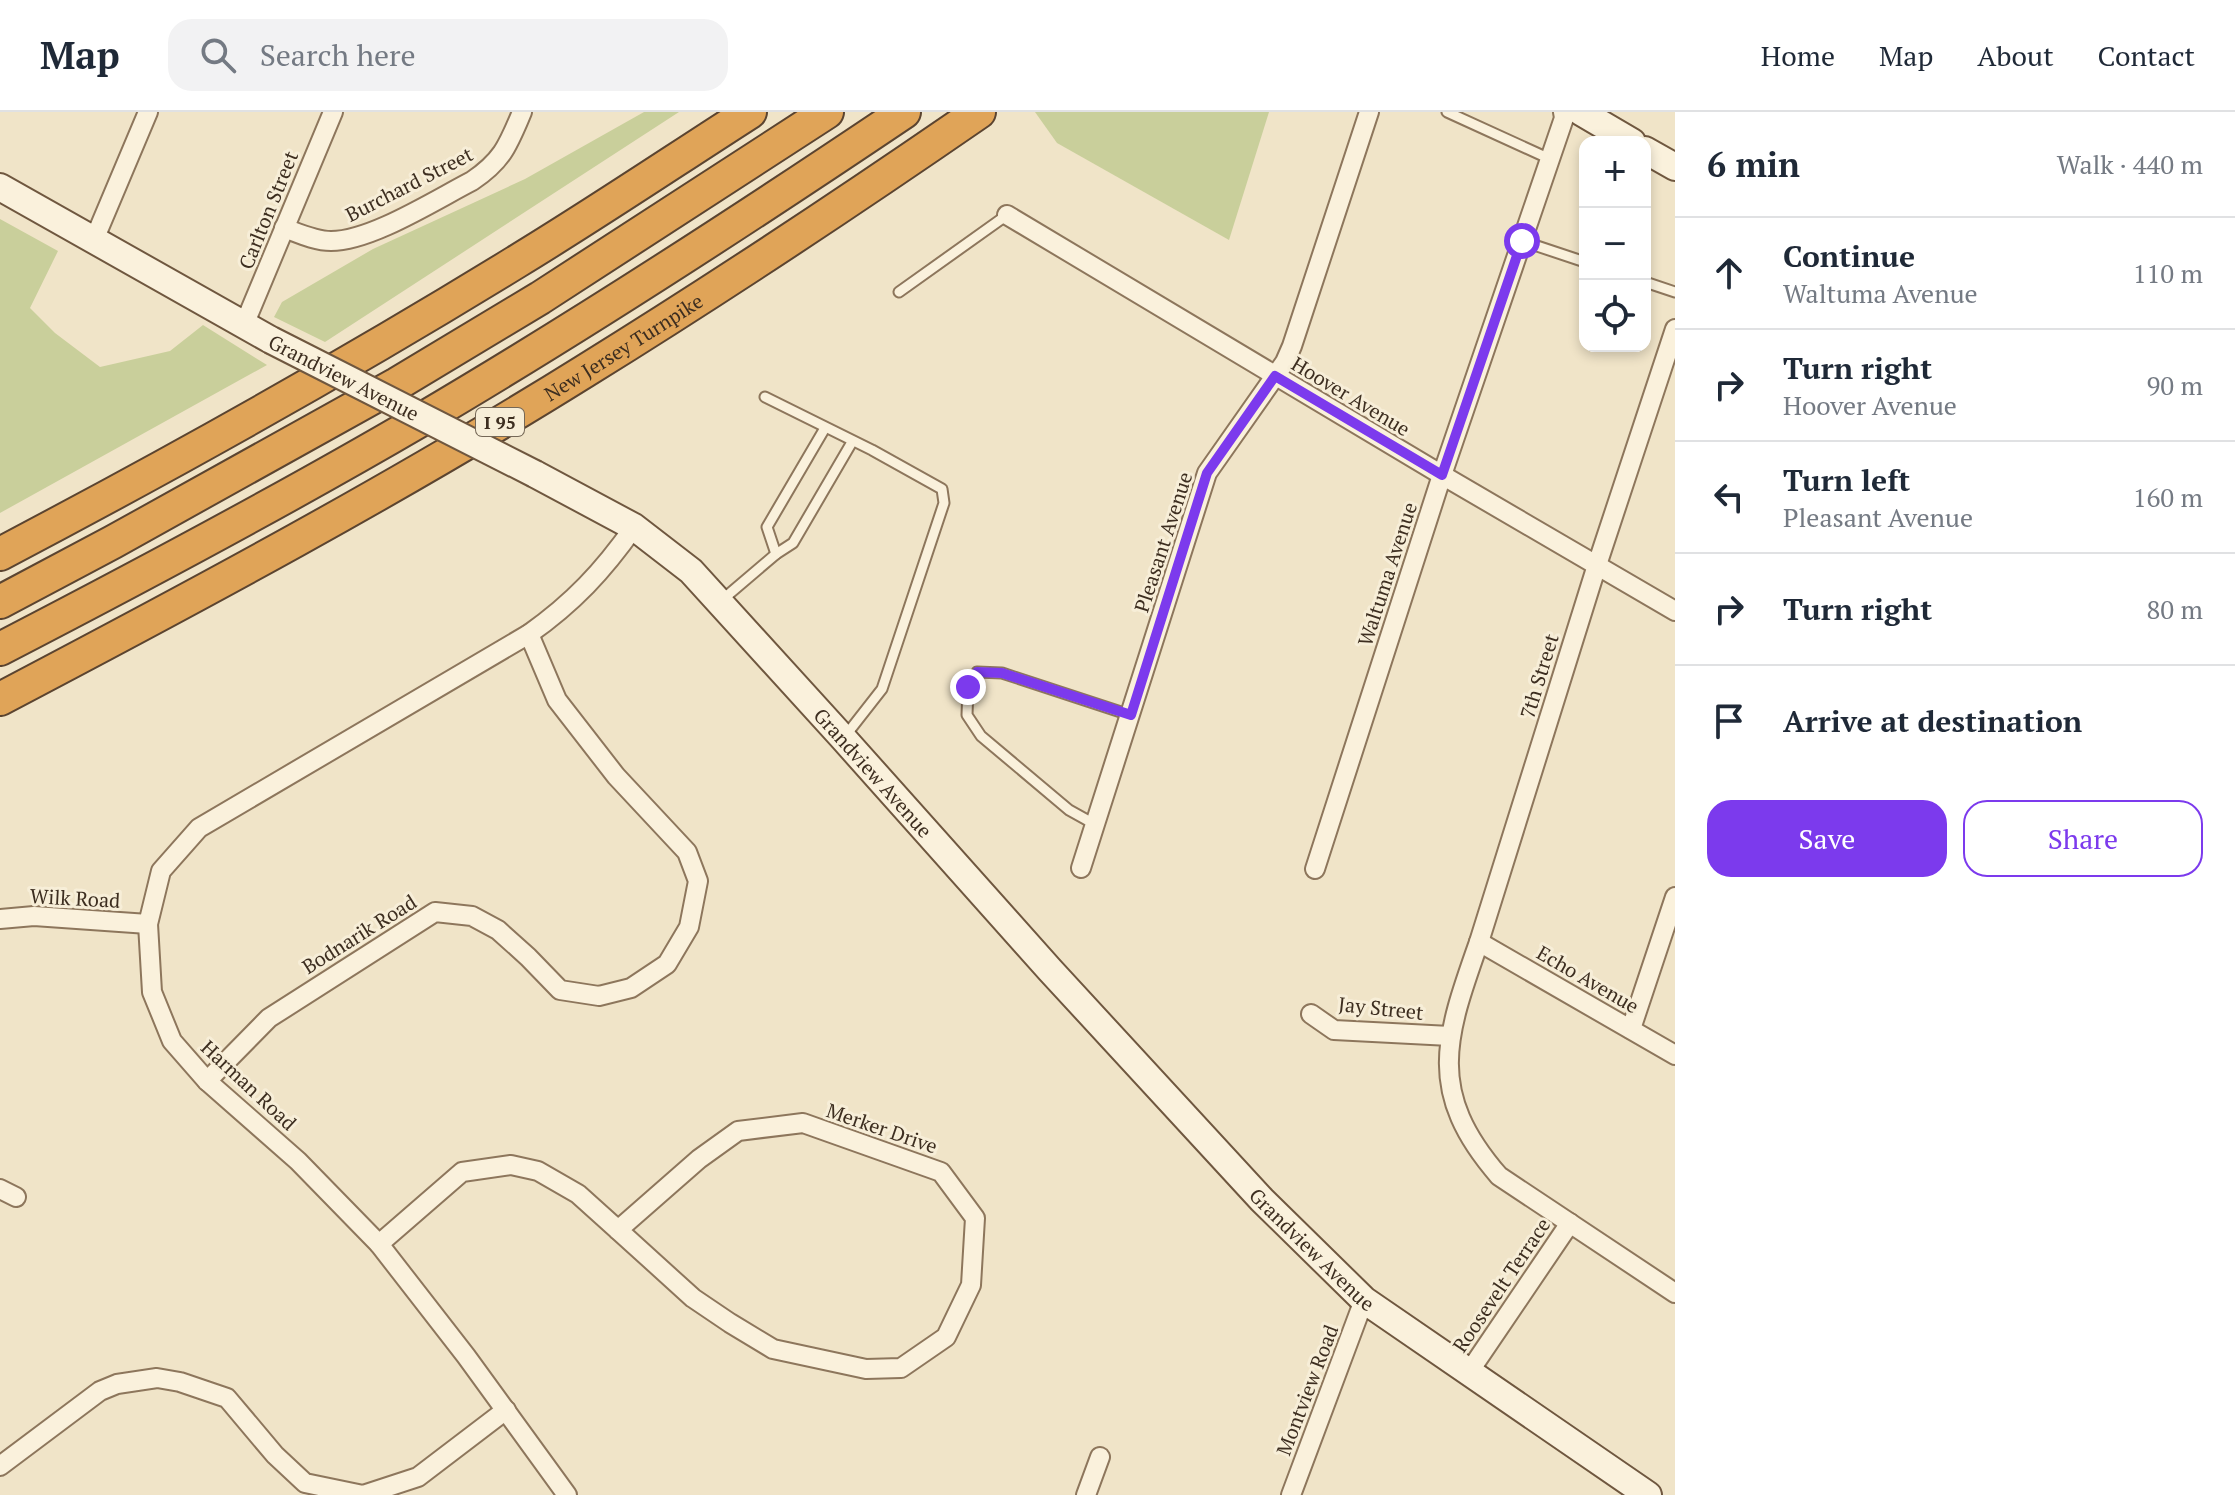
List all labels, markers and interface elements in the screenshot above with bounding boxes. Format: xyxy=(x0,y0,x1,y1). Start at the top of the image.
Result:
search box xyxy=(168,19,728,91)
text: Map xyxy=(40,30,120,80)
icon: search xyxy=(196,33,240,77)
text: Search here xyxy=(260,35,416,75)
text: Home xyxy=(1761,37,1835,74)
text: Map xyxy=(1879,37,1933,74)
text: About xyxy=(1977,37,2054,74)
text: Contact xyxy=(2098,37,2195,74)
map controls xyxy=(1579,136,1651,352)
button: + xyxy=(1579,136,1651,208)
street label: Burchard Street xyxy=(341,140,478,228)
text: 6 min xyxy=(1707,142,1800,187)
street label: Carlton Street xyxy=(232,146,304,273)
text: Walk · 440 m xyxy=(2057,147,2203,181)
button: − xyxy=(1579,208,1651,280)
route start xyxy=(1504,223,1540,259)
text: Continue xyxy=(1783,236,1915,276)
icon: ahead xyxy=(1707,251,1751,295)
text: 110 m xyxy=(2133,256,2203,290)
text: Waltuma Avenue xyxy=(1783,276,1978,310)
button: locate xyxy=(1579,280,1651,352)
street label: New Jersey Turnpike xyxy=(539,287,708,407)
street label: Grandview Avenue xyxy=(264,328,424,427)
text: Turn right xyxy=(1783,348,1932,388)
street label: Hoover Avenue xyxy=(1287,350,1415,442)
icon: right xyxy=(1707,363,1751,407)
text: 90 m xyxy=(2147,368,2203,402)
text: Hoover Avenue xyxy=(1783,388,1957,422)
road number: I 95 xyxy=(476,408,524,436)
text: Turn left xyxy=(1783,460,1910,500)
street label: Pleasant Avenue xyxy=(1128,468,1198,616)
icon: left xyxy=(1707,475,1751,519)
text: 160 m xyxy=(2133,480,2203,514)
street label: Waltuma Avenue xyxy=(1351,499,1423,649)
text: Pleasant Avenue xyxy=(1783,500,1973,534)
icon: right xyxy=(1707,587,1751,631)
text: Turn right xyxy=(1783,589,1932,629)
text: 80 m xyxy=(2147,592,2203,626)
street label: 7th Street xyxy=(1513,630,1565,722)
route end xyxy=(950,669,986,705)
icon: arrive xyxy=(1707,699,1751,743)
text: Arrive at destination xyxy=(1783,701,2082,741)
street label: Grandview Avenue xyxy=(808,702,939,843)
button: Save xyxy=(1707,800,1947,877)
button: Share xyxy=(1963,800,2203,877)
street label: Wilk Road xyxy=(29,882,121,914)
street label: Bodnarik Road xyxy=(297,888,421,980)
street label: Echo Avenue xyxy=(1532,939,1644,1019)
street label: Jay Street xyxy=(1337,990,1425,1026)
street label: Harman Road xyxy=(196,1034,302,1136)
street label: Merker Drive xyxy=(823,1096,941,1160)
street label: Grandview Avenue xyxy=(1244,1182,1380,1317)
street label: Roosevelt Terrace xyxy=(1446,1213,1556,1357)
street label: Montview Road xyxy=(1270,1321,1344,1459)

